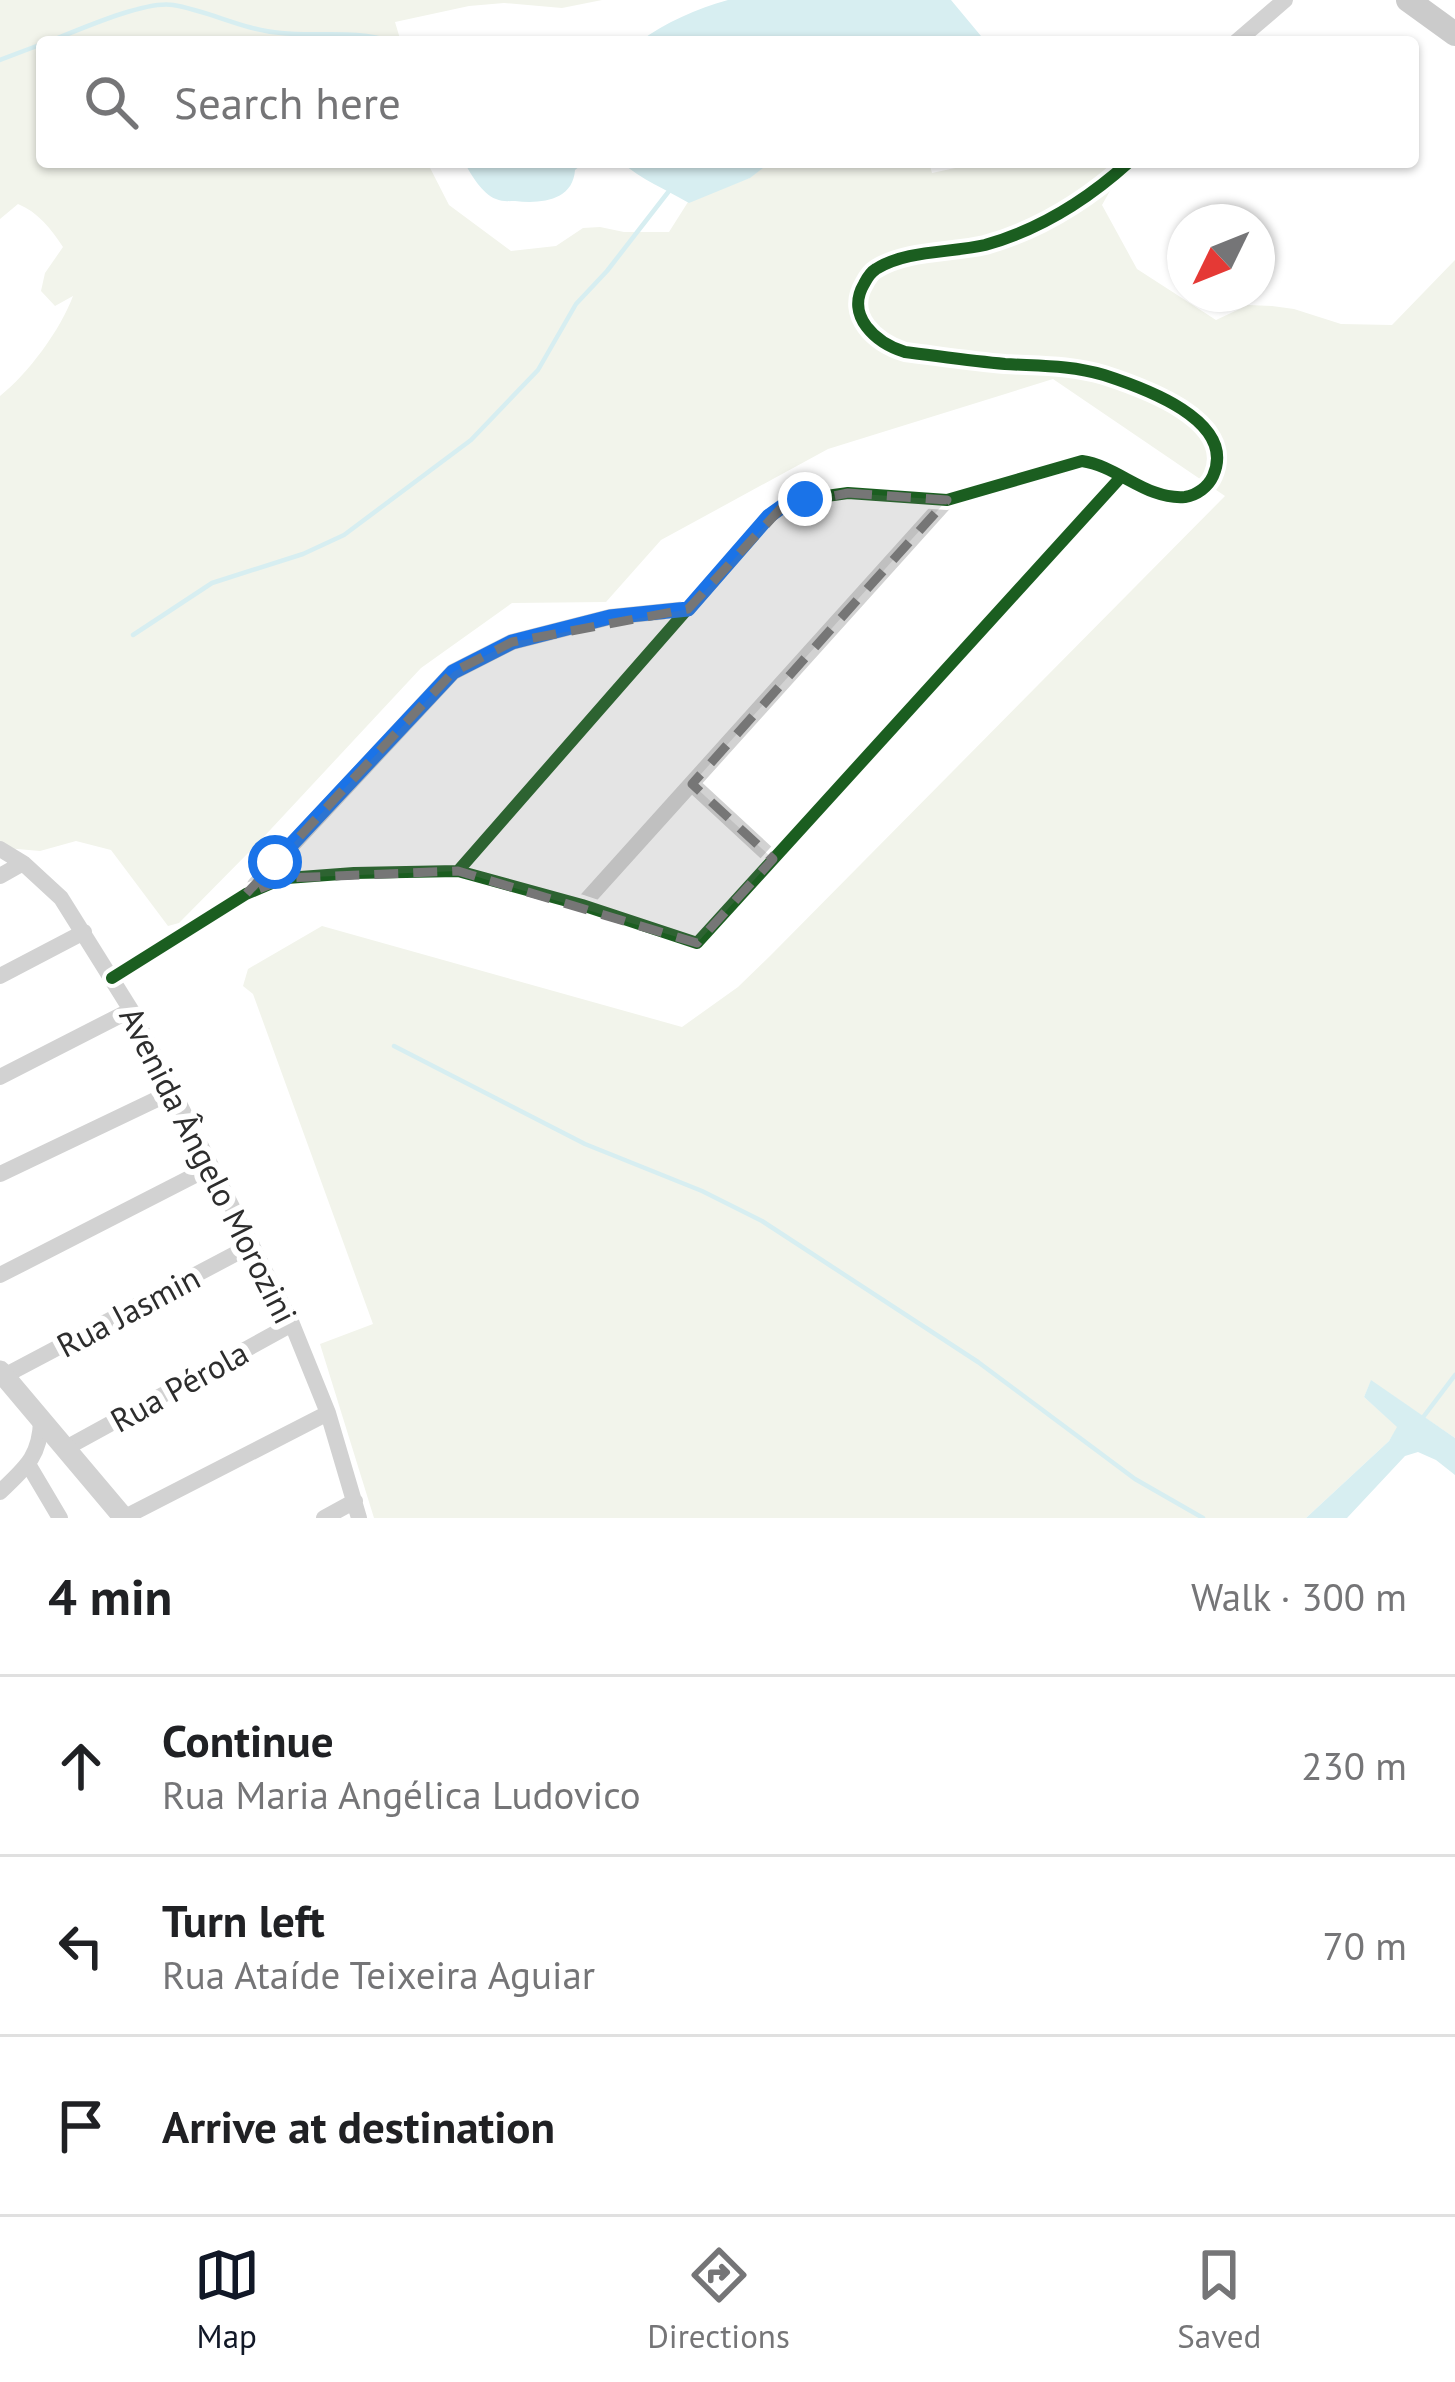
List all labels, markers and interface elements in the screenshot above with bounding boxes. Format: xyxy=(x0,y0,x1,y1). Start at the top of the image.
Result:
search box xyxy=(36,36,1419,168)
icon: search xyxy=(78,69,144,135)
text: Search here xyxy=(174,73,401,131)
north arrow xyxy=(1167,204,1275,312)
route end xyxy=(778,472,832,526)
route start xyxy=(248,835,302,889)
street label: Avenida Ângelo Morozini xyxy=(110,999,308,1331)
street label: Rua Jasmin xyxy=(49,1255,207,1367)
street label: Rua Pérola xyxy=(102,1331,256,1441)
text: 4 min xyxy=(48,1563,172,1629)
text: Walk · 300 m xyxy=(1191,1571,1407,1622)
text: Continue xyxy=(162,1711,334,1769)
icon: ahead xyxy=(48,1733,114,1799)
text: 230 m xyxy=(1301,1740,1407,1791)
text: Rua Maria Angélica Ludovico xyxy=(162,1769,641,1820)
text: Turn left xyxy=(162,1891,325,1949)
icon: left xyxy=(48,1913,114,1979)
text: 70 m xyxy=(1322,1920,1407,1971)
text: Rua Ataíde Teixeira Aguiar xyxy=(162,1949,595,2000)
icon: arrive xyxy=(48,2093,114,2159)
text: Arrive at destination xyxy=(162,2097,555,2155)
tab: Map xyxy=(194,2242,260,2357)
tab: Directions xyxy=(647,2242,790,2357)
tab: Saved xyxy=(1177,2242,1261,2357)

